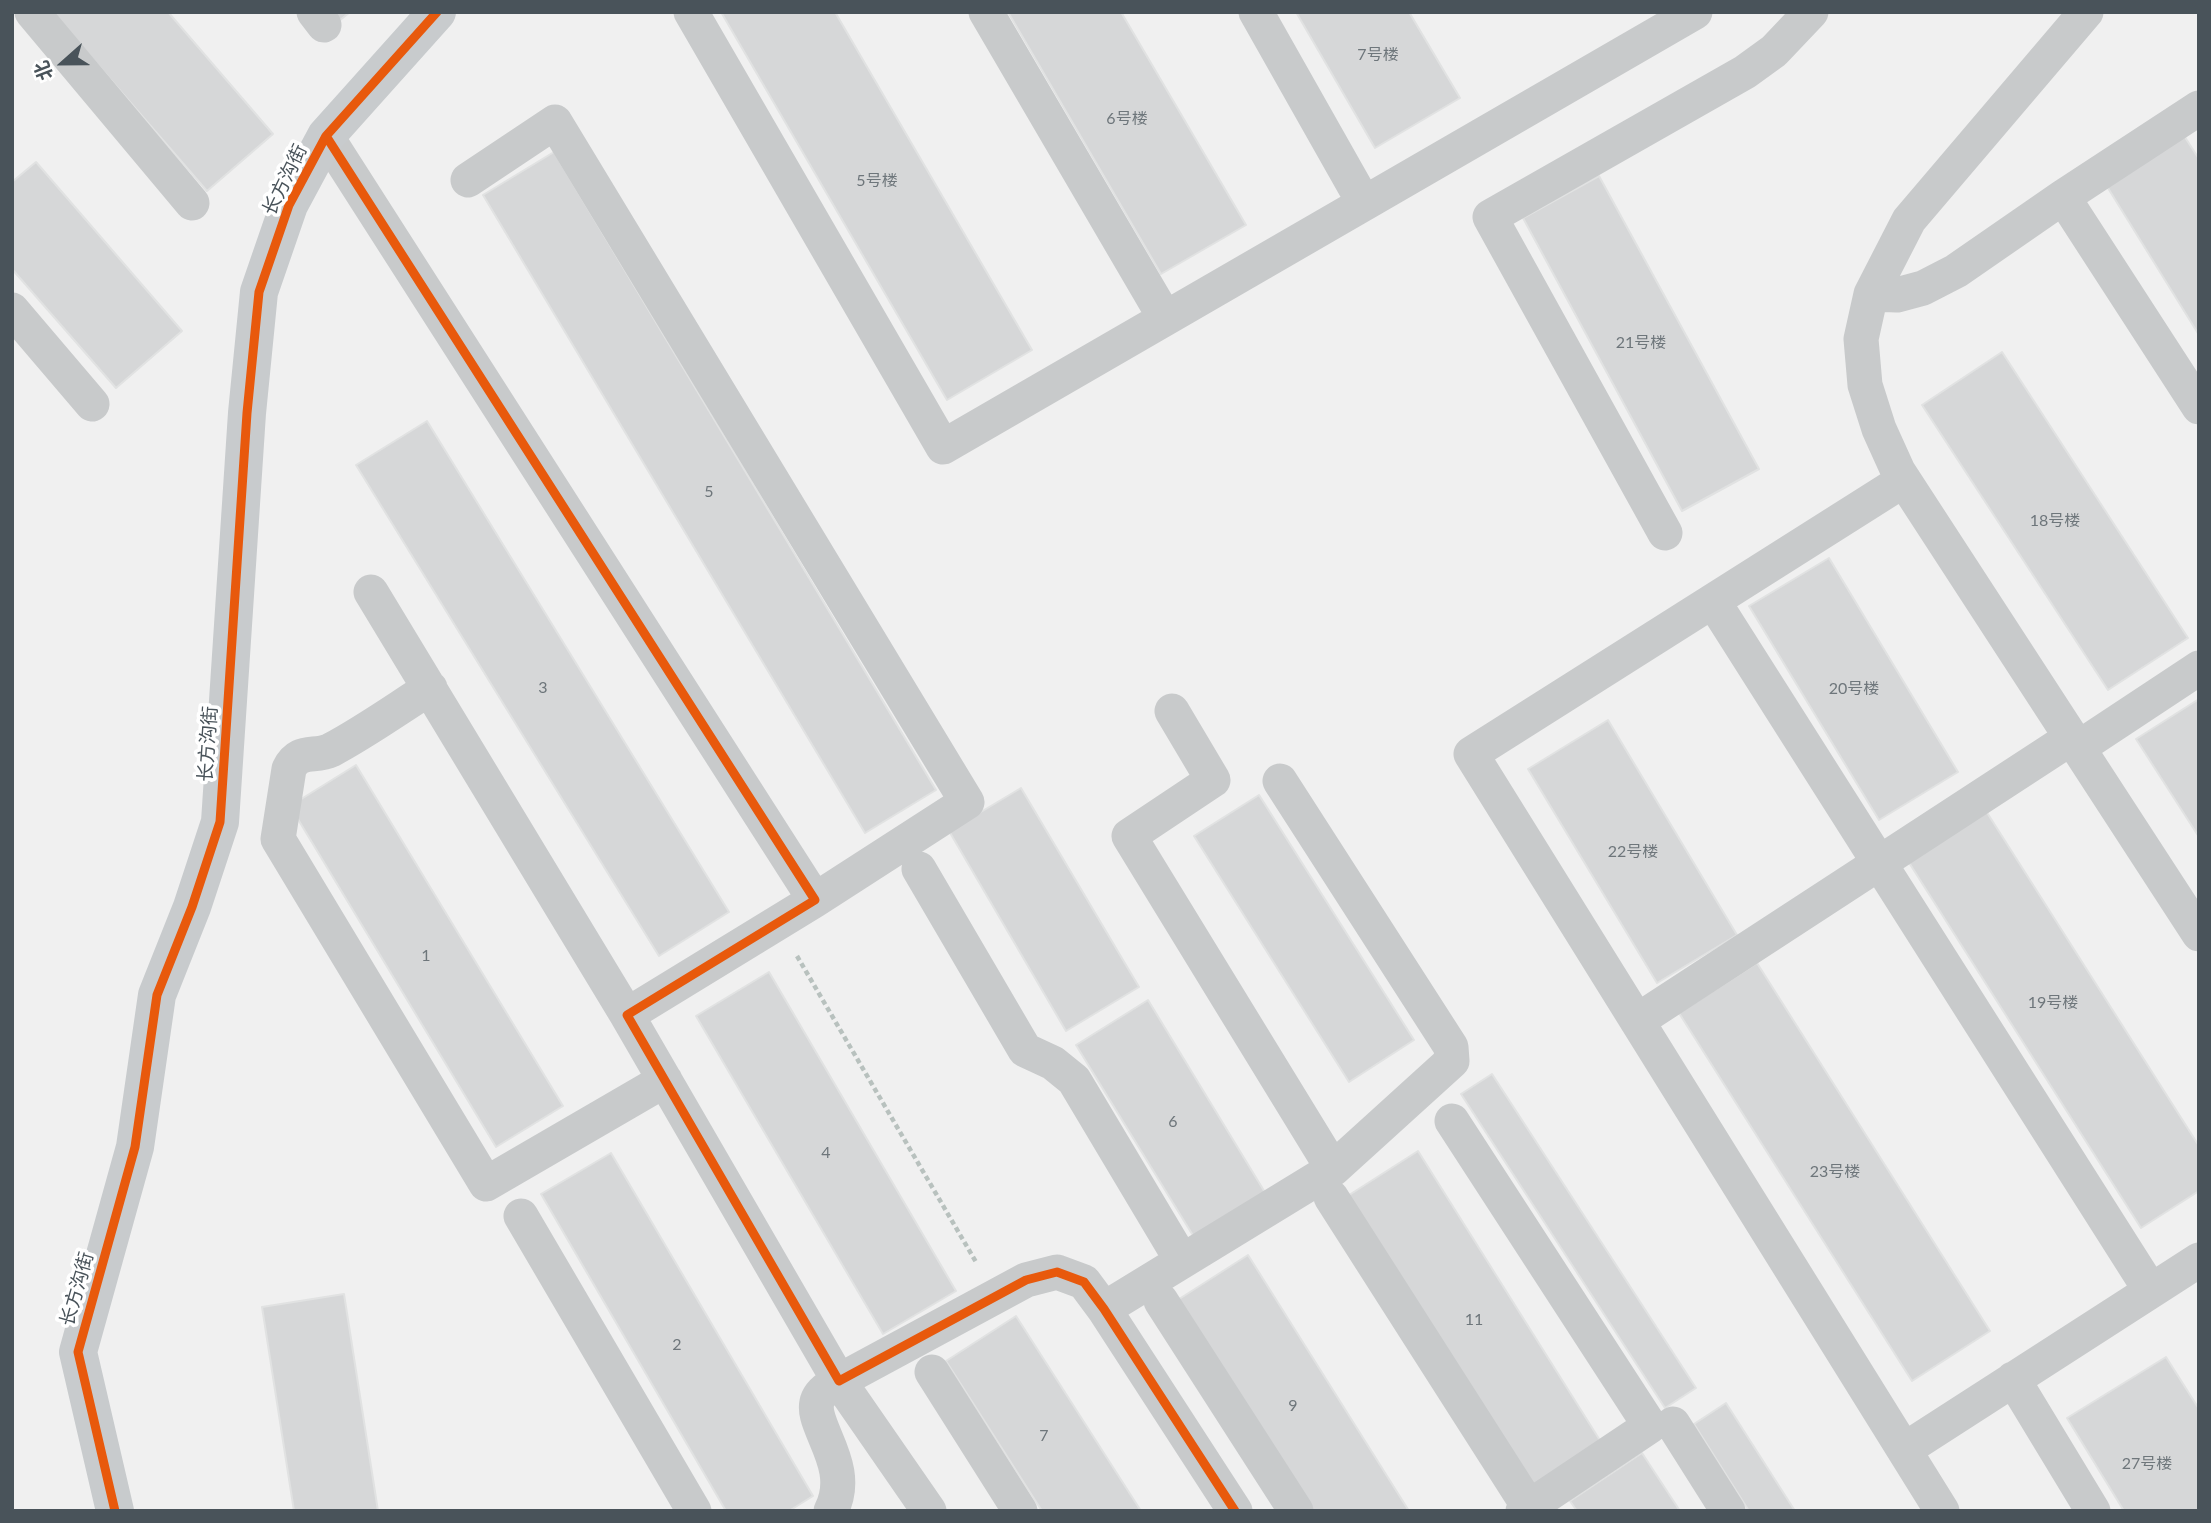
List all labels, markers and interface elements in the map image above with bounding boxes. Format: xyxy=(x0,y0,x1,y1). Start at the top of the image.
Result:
north arrow xyxy=(28,28,98,98)
house number: 7号楼 xyxy=(1357,45,1399,65)
text: 北 xyxy=(29,58,57,84)
house number: 6号楼 xyxy=(1106,109,1148,129)
street label: 长方沟街 xyxy=(258,141,312,219)
house number: 5号楼 xyxy=(856,171,898,191)
house number: 21号楼 xyxy=(1616,333,1666,353)
house number: 5 xyxy=(704,482,714,502)
house number: 18号楼 xyxy=(2030,511,2080,531)
house number: 3 xyxy=(538,678,548,698)
house number: 20号楼 xyxy=(1829,679,1879,699)
street label: 长方沟街 xyxy=(194,705,222,783)
house number: 22号楼 xyxy=(1608,842,1658,862)
house number: 1 xyxy=(421,946,431,966)
house number: 19号楼 xyxy=(2028,993,2078,1013)
house number: 6 xyxy=(1168,1112,1178,1132)
house number: 4 xyxy=(821,1143,831,1163)
house number: 23号楼 xyxy=(1810,1162,1860,1182)
street label: 长方沟街 xyxy=(56,1249,98,1329)
house number: 11 xyxy=(1465,1310,1483,1330)
house number: 2 xyxy=(672,1335,682,1355)
house number: 9 xyxy=(1288,1396,1298,1416)
house number: 7 xyxy=(1039,1426,1049,1446)
house number: 27号楼 xyxy=(2122,1454,2172,1474)

